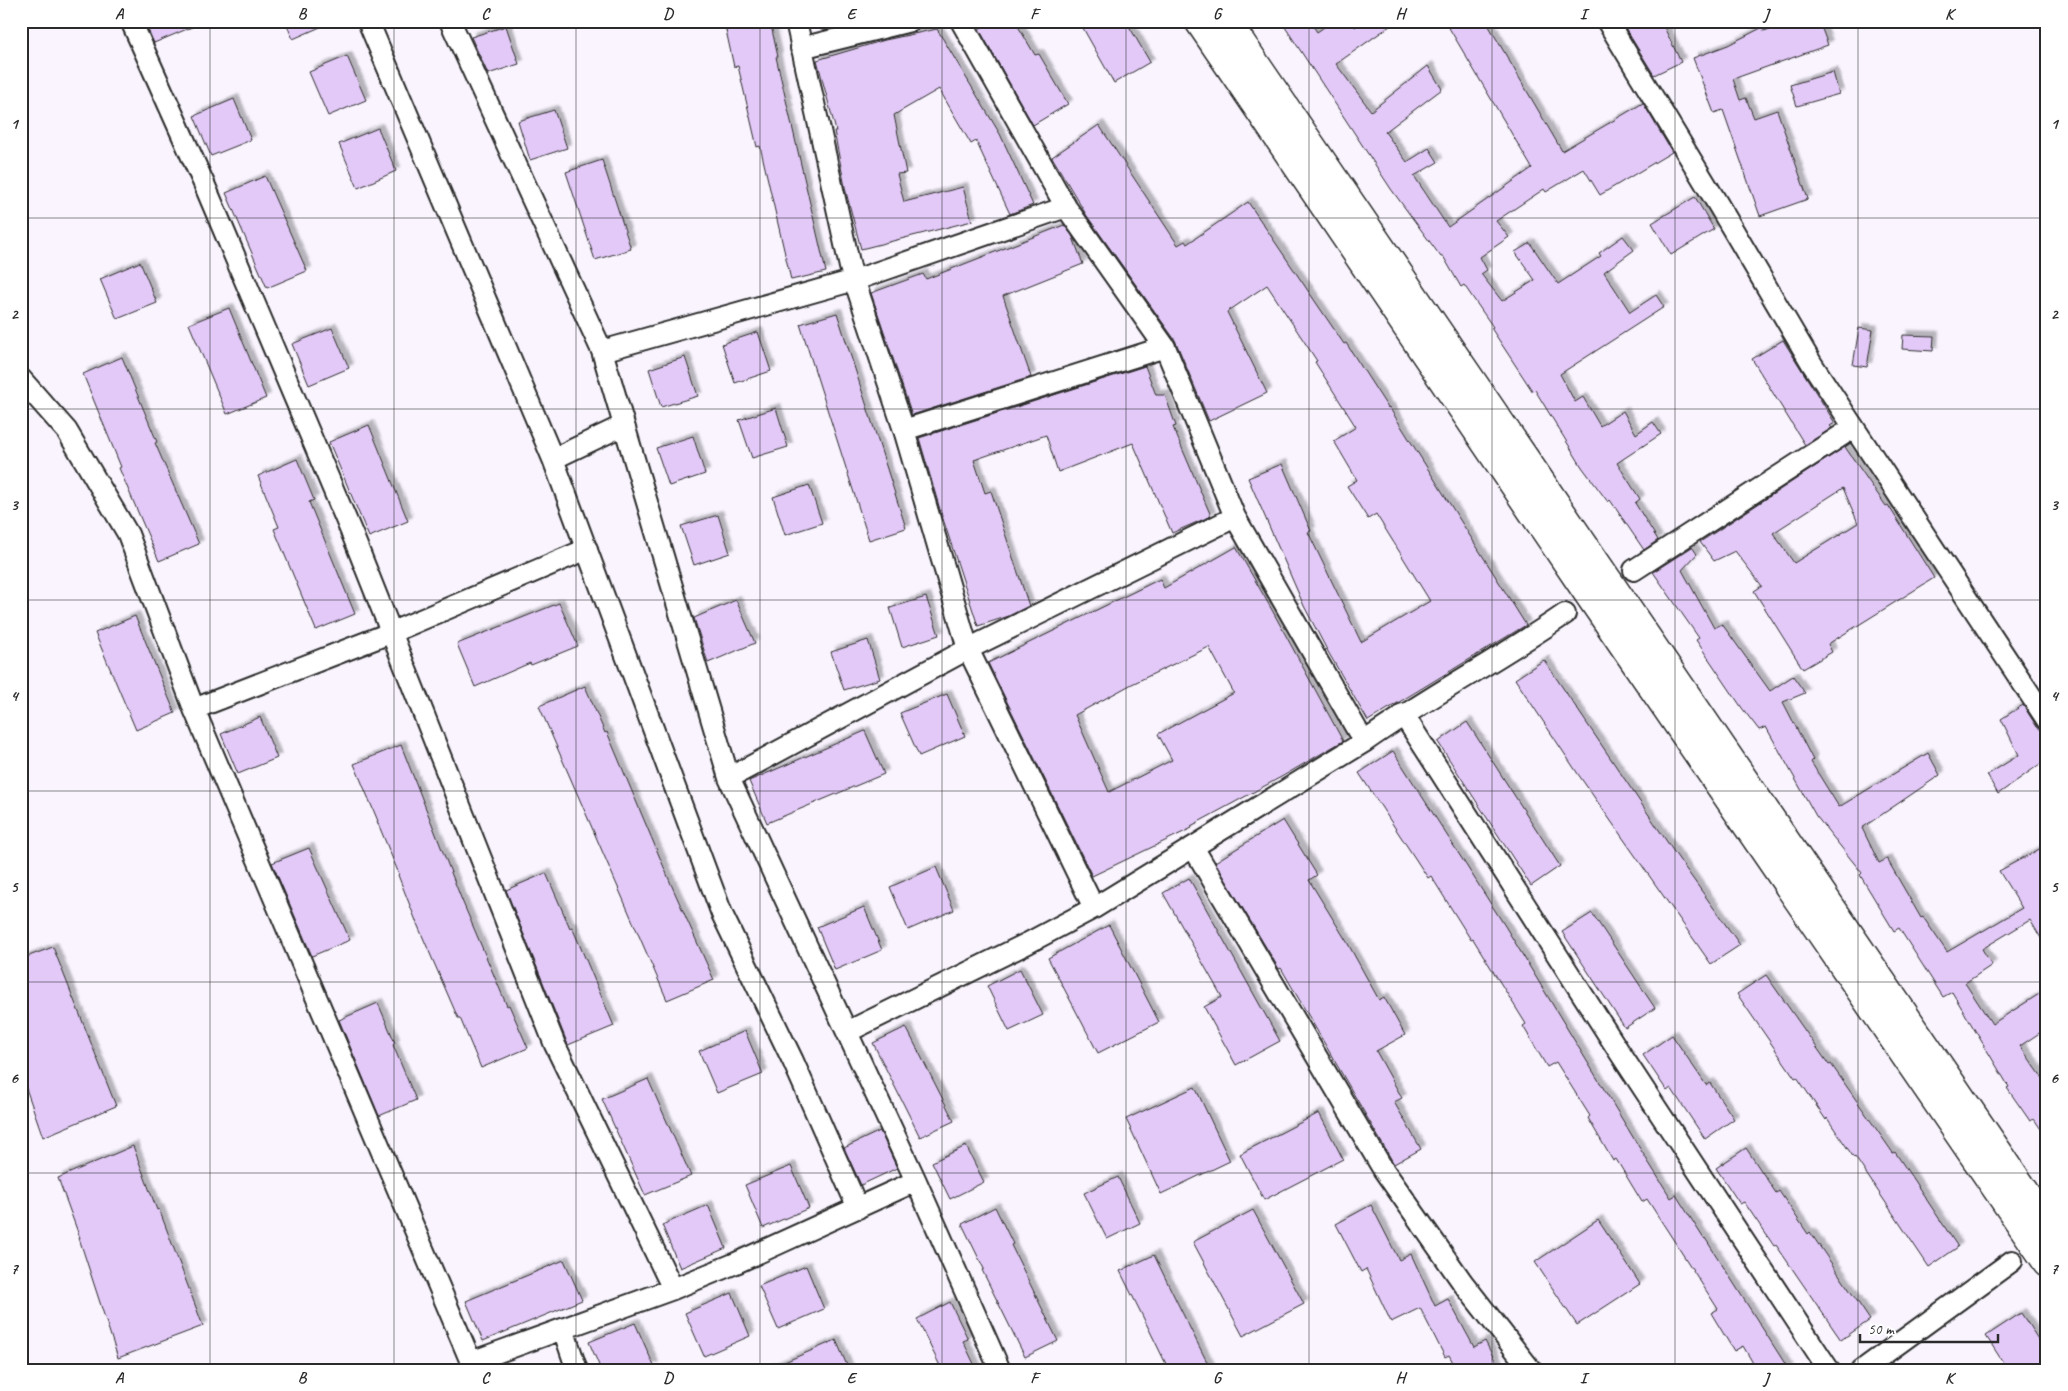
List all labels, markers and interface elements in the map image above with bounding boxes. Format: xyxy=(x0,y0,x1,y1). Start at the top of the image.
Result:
text: A xyxy=(115,4,125,24)
text: B xyxy=(298,4,308,24)
text: C xyxy=(481,4,491,24)
text: D xyxy=(663,4,674,24)
text: E xyxy=(847,4,858,24)
text: F xyxy=(1030,4,1041,24)
text: G xyxy=(1213,4,1223,24)
text: H xyxy=(1395,4,1407,24)
text: I xyxy=(1580,4,1590,24)
text: J xyxy=(1762,4,1771,24)
text: K xyxy=(1945,4,1957,24)
text: 1 xyxy=(10,114,19,134)
text: 1 xyxy=(2050,114,2059,134)
text: 2 xyxy=(10,304,19,324)
text: 2 xyxy=(2050,304,2059,324)
text: 3 xyxy=(10,495,19,515)
text: 3 xyxy=(2050,495,2059,515)
text: 4 xyxy=(10,686,19,706)
text: 4 xyxy=(2050,686,2059,706)
text: 5 xyxy=(11,877,20,897)
text: 5 xyxy=(2051,877,2060,897)
text: 6 xyxy=(10,1068,19,1088)
text: 6 xyxy=(2050,1068,2059,1088)
text: 7 xyxy=(10,1259,19,1279)
text: 7 xyxy=(2050,1259,2059,1279)
scale bar xyxy=(1860,1311,1998,1343)
text: 50 m xyxy=(1868,1320,1895,1339)
text: A xyxy=(115,1368,125,1388)
text: B xyxy=(298,1368,308,1388)
text: C xyxy=(481,1368,491,1388)
text: D xyxy=(663,1368,674,1388)
text: E xyxy=(847,1368,858,1388)
text: F xyxy=(1030,1368,1041,1388)
text: G xyxy=(1213,1368,1223,1388)
text: H xyxy=(1395,1368,1407,1388)
text: I xyxy=(1580,1368,1590,1388)
text: J xyxy=(1762,1368,1771,1388)
text: K xyxy=(1945,1368,1957,1388)

